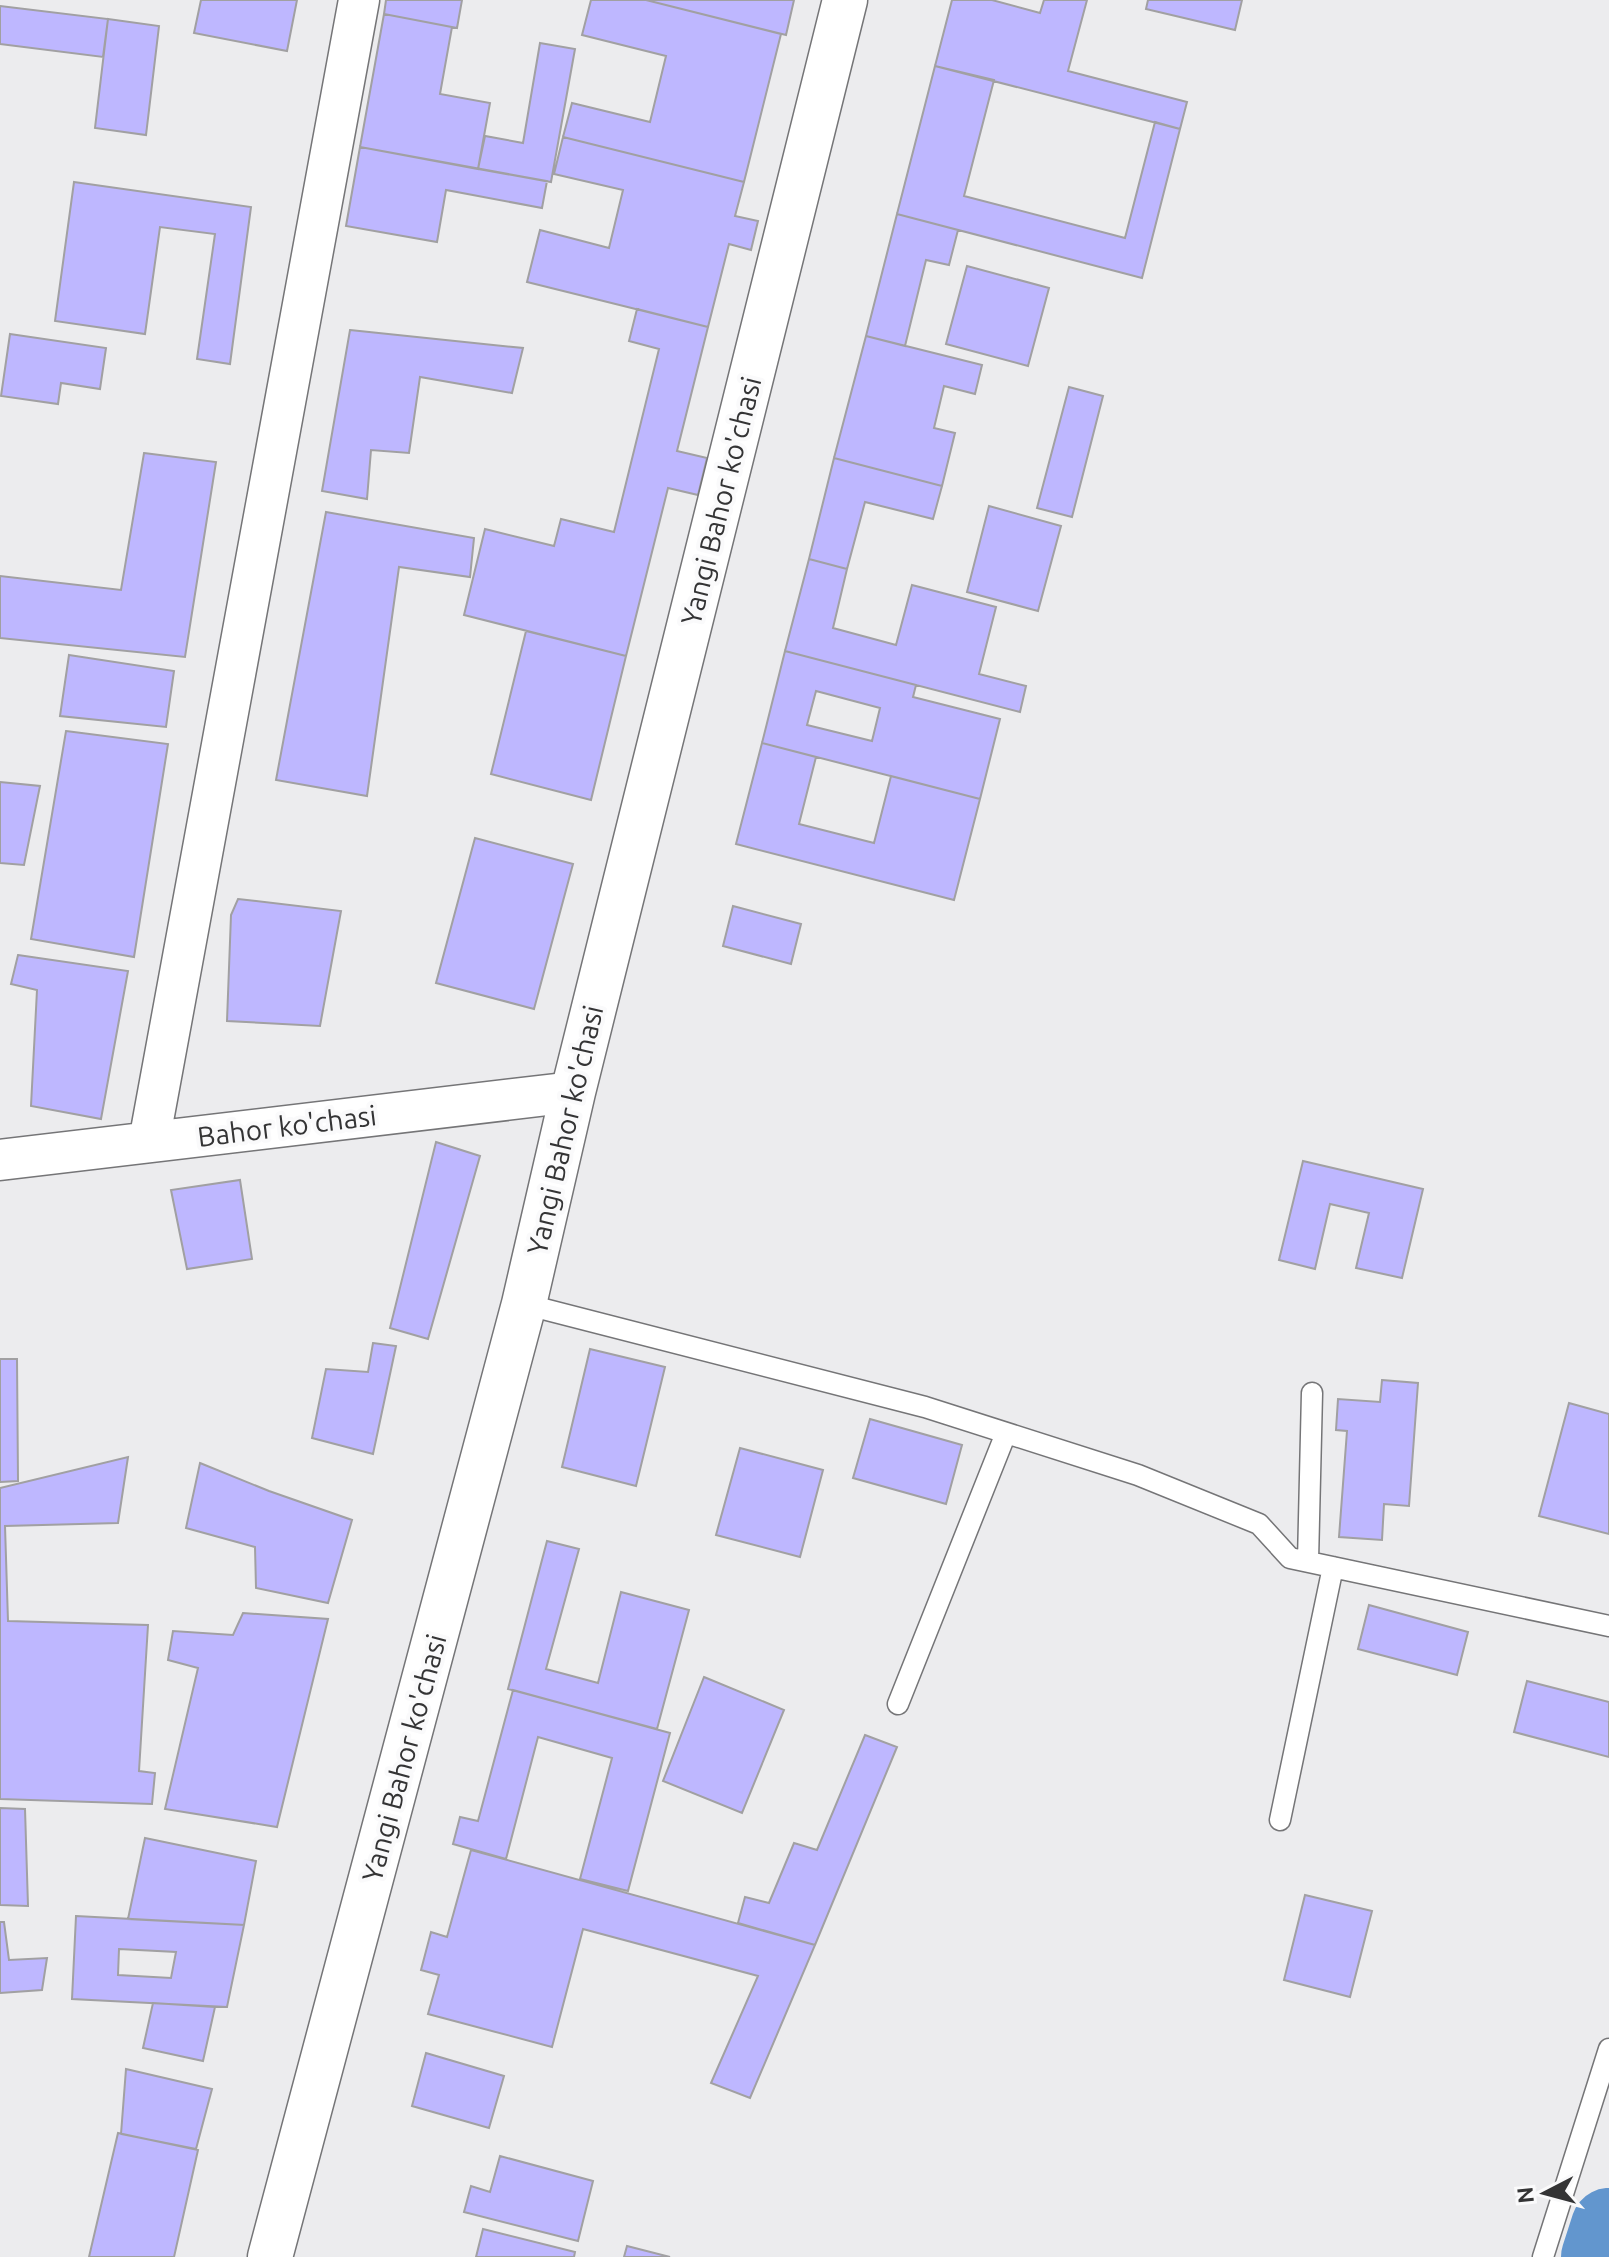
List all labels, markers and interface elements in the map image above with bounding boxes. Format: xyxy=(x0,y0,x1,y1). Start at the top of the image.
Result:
street label: Yangi Bahor ko'chasi xyxy=(675,373,766,628)
street label: Yangi Bahor ko'chasi xyxy=(521,1002,608,1258)
street label: Bahor ko'chasi xyxy=(196,1099,378,1152)
street label: Yangi Bahor ko'chasi xyxy=(356,1631,451,1885)
north arrow xyxy=(1505,2153,1585,2233)
text: N xyxy=(1511,2186,1538,2205)

